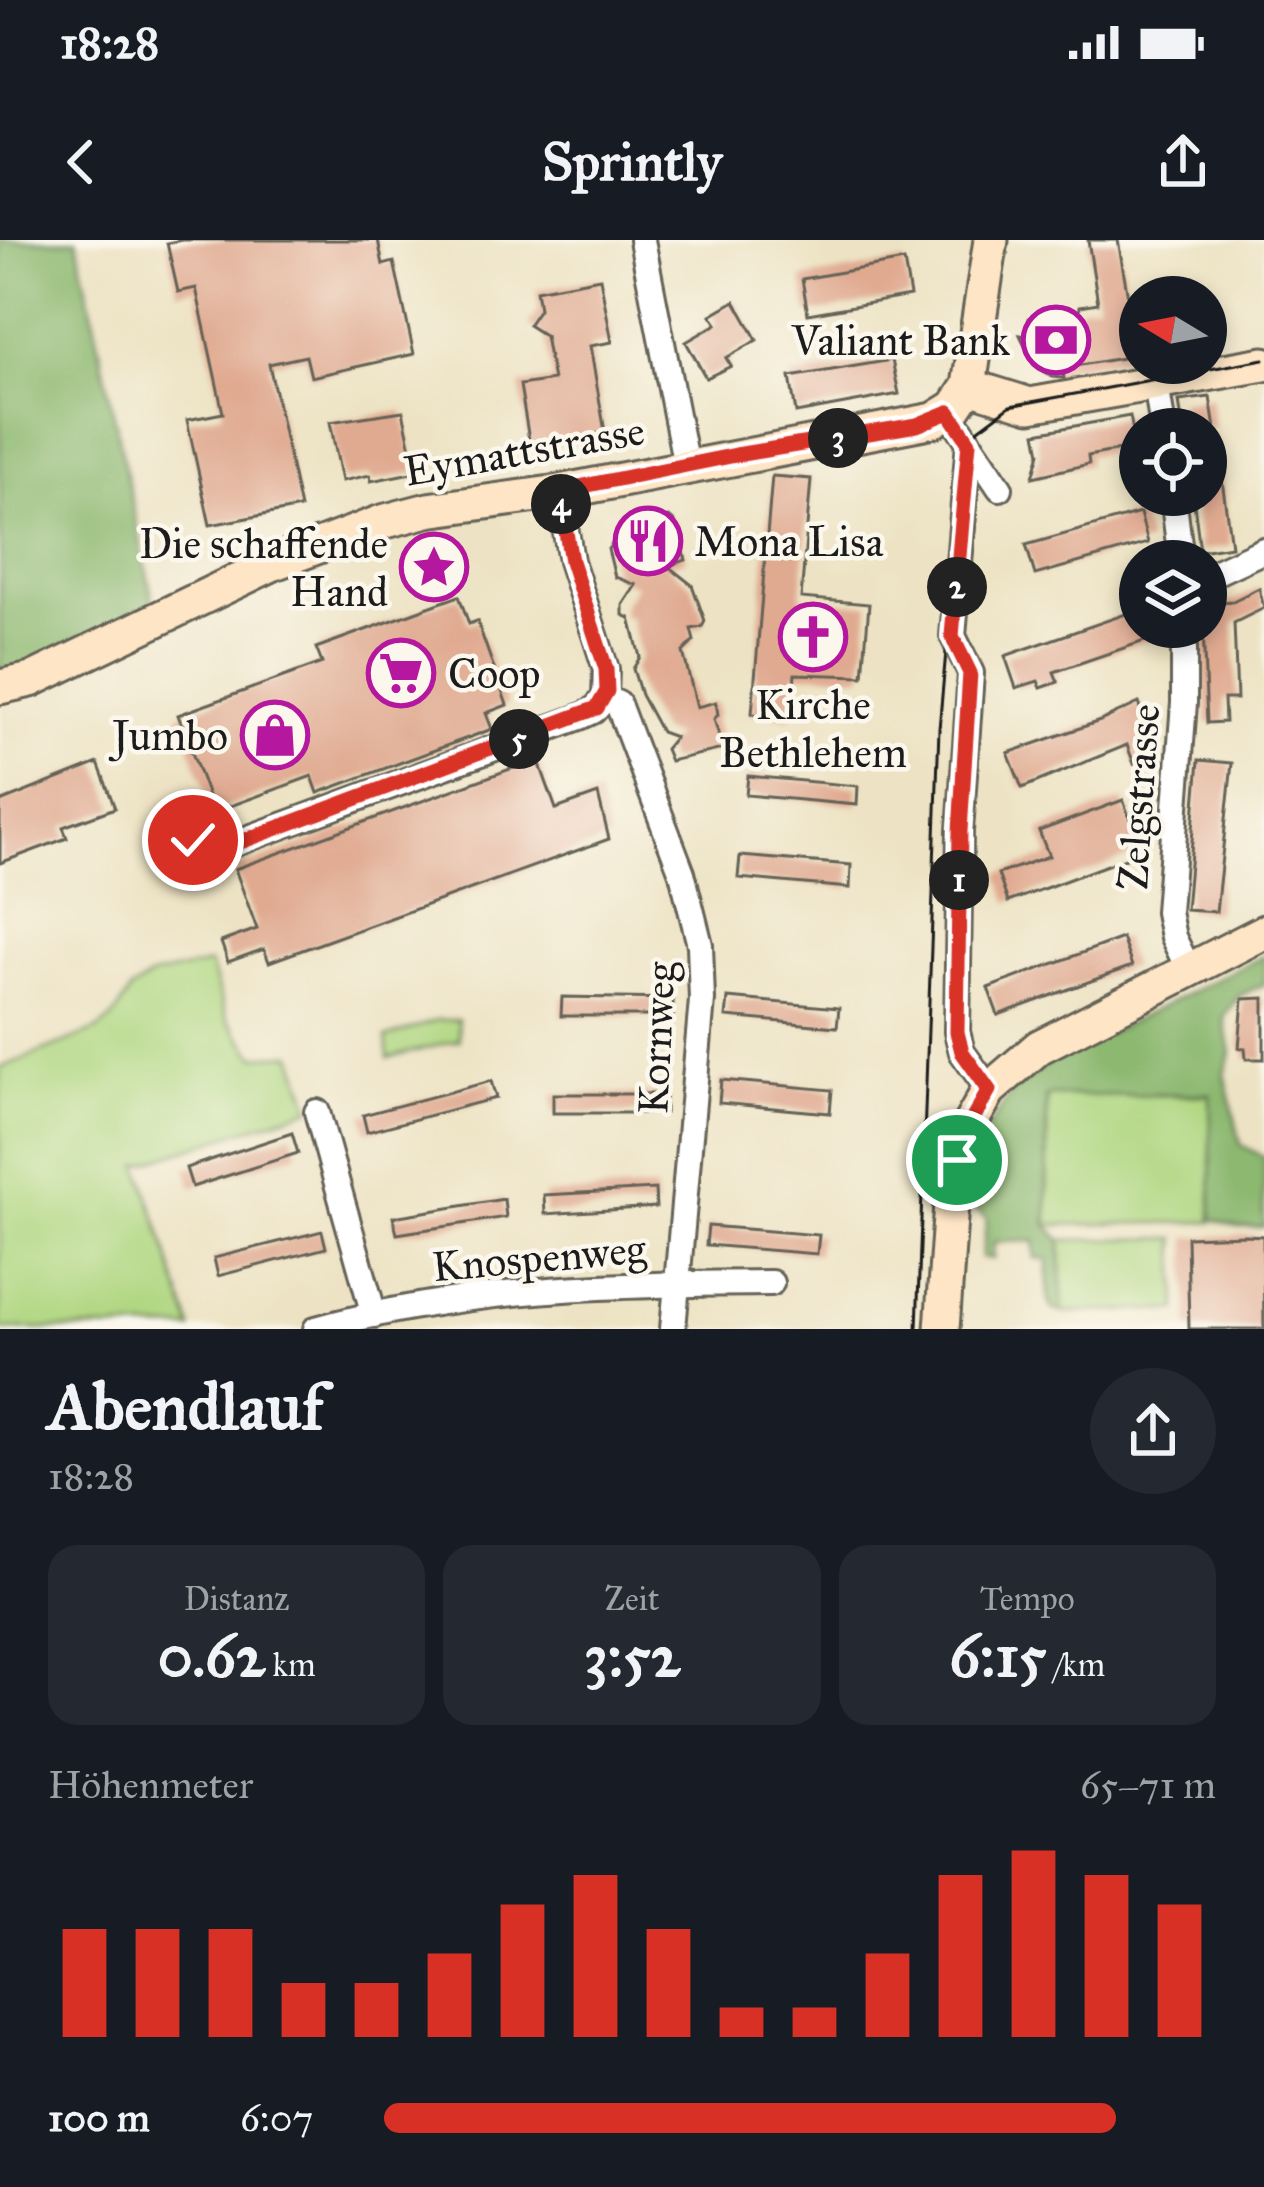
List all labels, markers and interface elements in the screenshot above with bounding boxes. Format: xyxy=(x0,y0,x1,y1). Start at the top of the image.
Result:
text: 18:28 xyxy=(60,15,159,70)
icon: back xyxy=(48,129,114,195)
text: Sprintly xyxy=(542,129,722,195)
icon: share xyxy=(1150,129,1216,195)
north arrow xyxy=(1119,276,1227,384)
map controls xyxy=(1119,276,1227,648)
bank icon: Valiant Bank xyxy=(1021,305,1091,375)
place label: Valiant Bank xyxy=(790,315,1010,367)
street label: Eymattstrasse xyxy=(400,404,649,498)
pin: 3 xyxy=(808,408,868,468)
button: locate xyxy=(1119,408,1227,516)
text: 3 xyxy=(831,418,845,458)
pin: 4 xyxy=(531,474,591,534)
text: 4 xyxy=(552,484,570,524)
restaurant icon: Mona Lisa xyxy=(613,506,683,576)
place label: Mona Lisa xyxy=(694,516,884,568)
place label: Die schaffende Hand xyxy=(139,518,388,618)
place icon: Die schaffende Hand xyxy=(399,532,469,602)
button: layers xyxy=(1119,540,1227,648)
pin: 2 xyxy=(927,557,987,617)
text: 2 xyxy=(949,567,965,607)
church icon: Kirche Bethlehem xyxy=(778,602,848,672)
supermarket icon: Coop xyxy=(366,638,436,708)
place label: Coop xyxy=(448,648,541,700)
place label: Kirche Bethlehem xyxy=(719,679,907,779)
shop icon: Jumbo xyxy=(240,700,310,770)
street label: Zelgstrasse xyxy=(1107,702,1171,892)
pin: 5 xyxy=(489,709,549,769)
place label: Jumbo xyxy=(109,710,228,762)
text: 5 xyxy=(511,719,527,759)
pin xyxy=(142,789,244,891)
icon: check xyxy=(160,807,226,873)
pin: 1 xyxy=(929,850,989,910)
text: 1 xyxy=(952,860,966,900)
street label: Kornweg xyxy=(627,960,687,1116)
pin xyxy=(906,1109,1008,1211)
icon: arrive xyxy=(924,1127,990,1193)
street label: Knospenweg xyxy=(430,1223,649,1293)
text: Abendlauf xyxy=(48,1366,324,1447)
button: share xyxy=(1090,1368,1216,1494)
text: 18:28 xyxy=(48,1452,134,1500)
text: Distanz xyxy=(184,1579,290,1619)
text: Zeit xyxy=(605,1579,659,1619)
text: Tempo xyxy=(980,1579,1075,1619)
text: 0.62 xyxy=(158,1619,265,1692)
text: 3:52 xyxy=(584,1619,680,1692)
text: 6:15 xyxy=(949,1619,1046,1692)
text: km xyxy=(265,1645,316,1685)
text: /km xyxy=(1046,1645,1105,1685)
text: Höhenmeter xyxy=(48,1761,253,1809)
text: 65–71 m xyxy=(1080,1761,1216,1809)
text: 100 m xyxy=(48,2094,150,2142)
text: 6:07 xyxy=(240,2094,313,2142)

